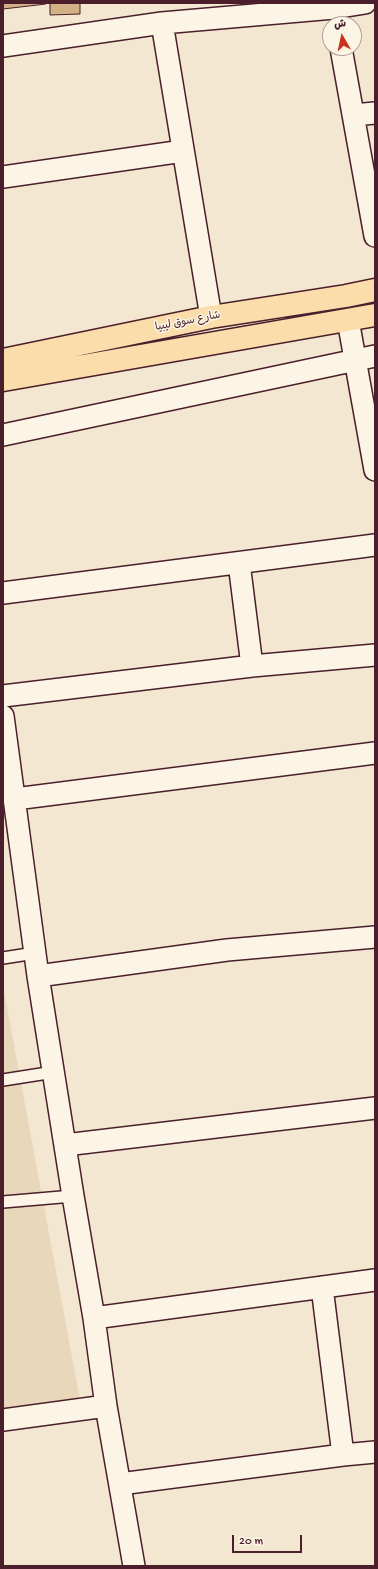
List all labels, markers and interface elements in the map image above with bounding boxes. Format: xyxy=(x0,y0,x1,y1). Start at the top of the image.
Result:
north arrow xyxy=(322,16,362,56)
text: ش xyxy=(333,18,347,32)
street label: شارع سوق ليبيا xyxy=(154,309,222,335)
scale bar xyxy=(234,1527,304,1553)
text: 20 m xyxy=(239,1535,263,1549)

